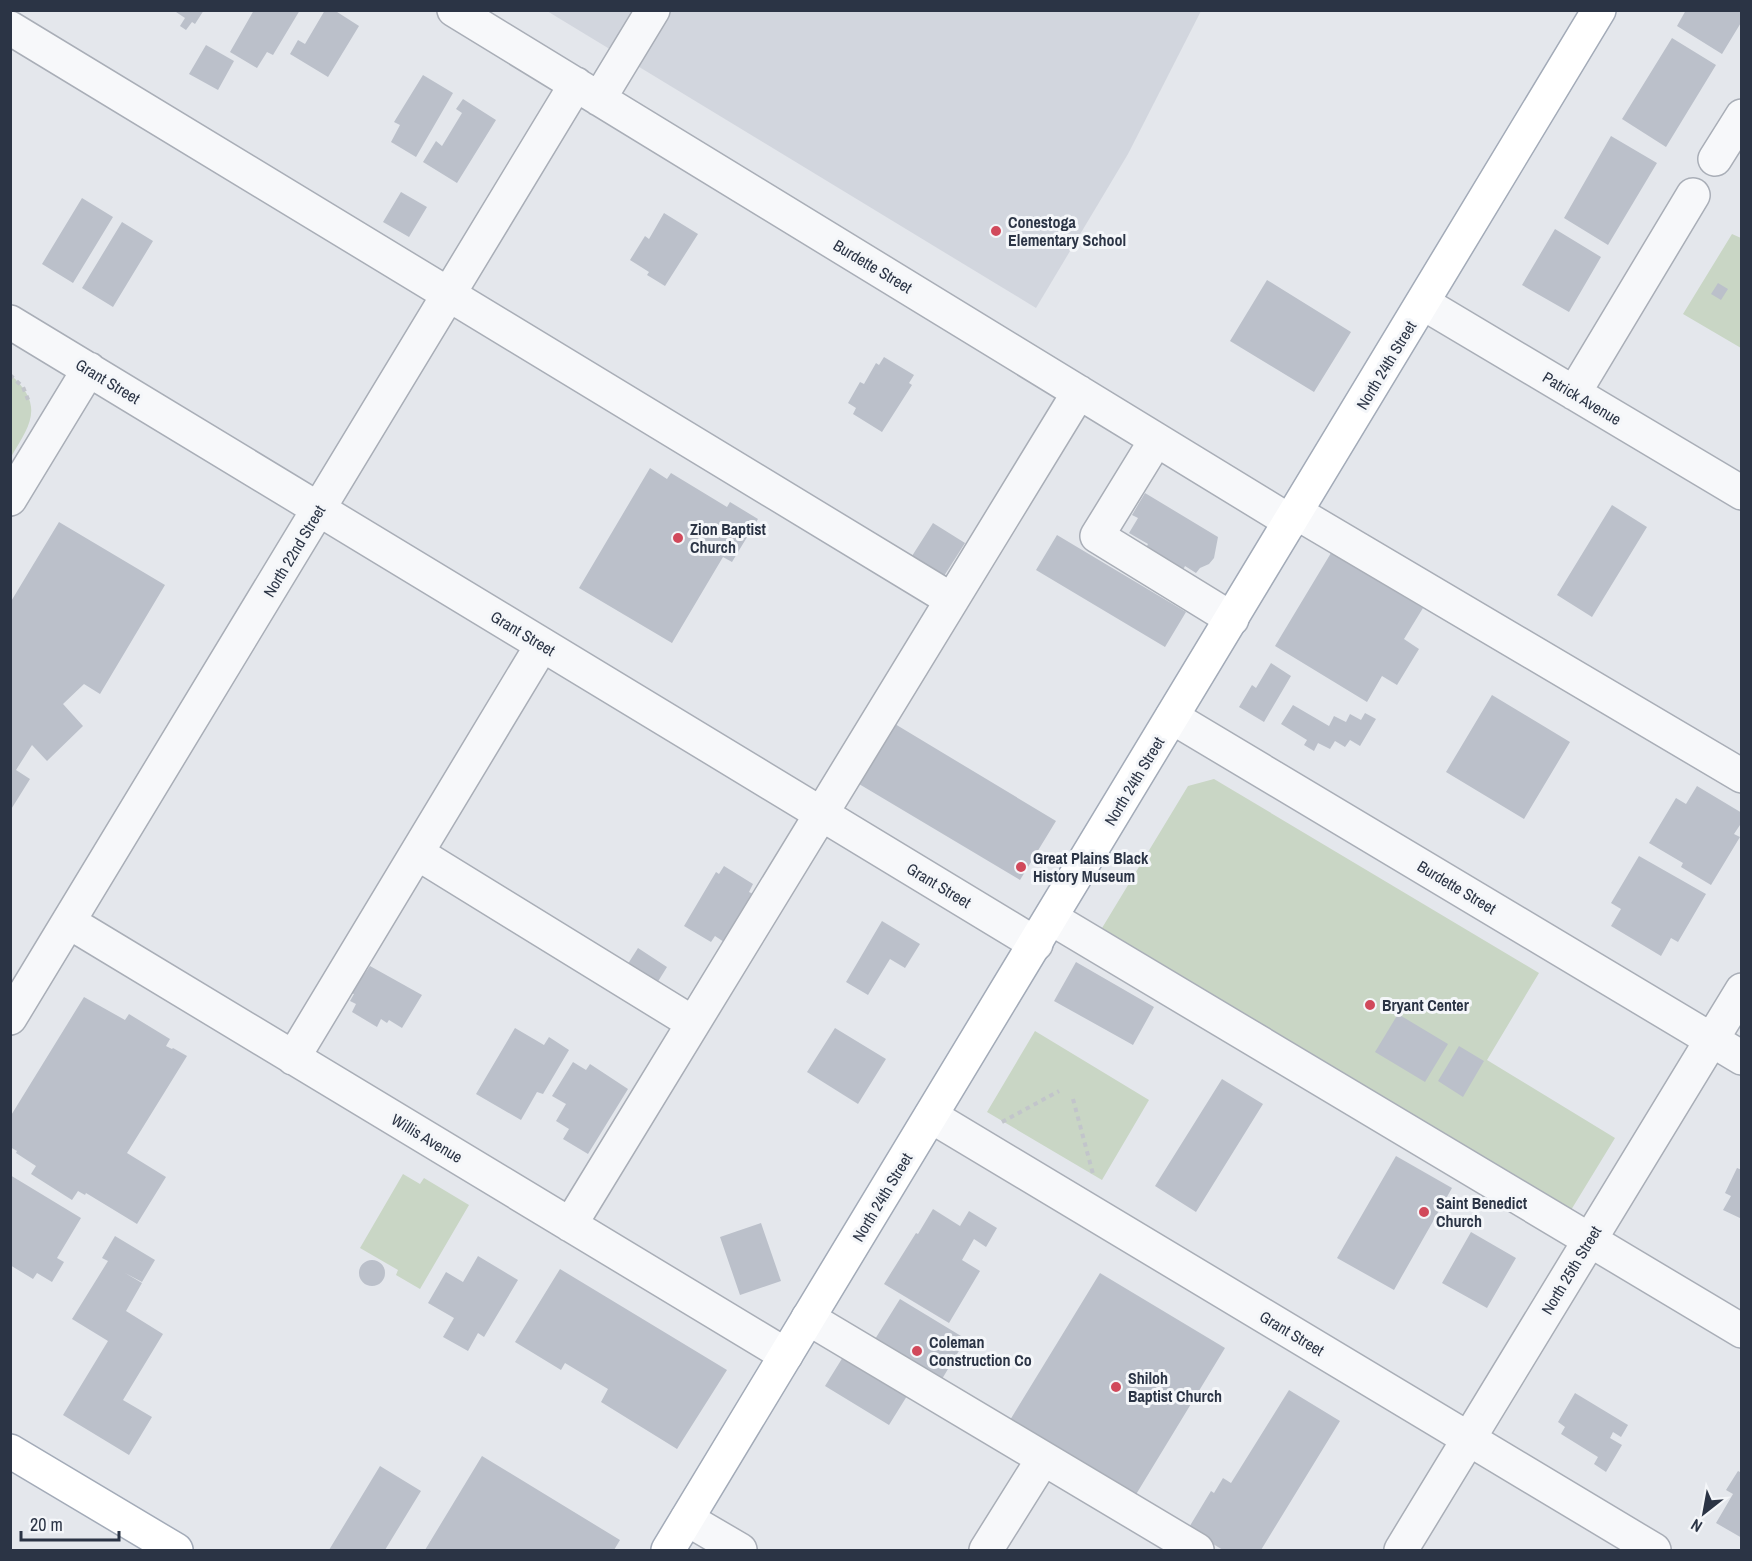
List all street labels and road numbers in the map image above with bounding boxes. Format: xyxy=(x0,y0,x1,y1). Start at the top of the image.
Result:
street label: Burdette Street xyxy=(830,234,917,298)
street label: North 24th Street xyxy=(1351,316,1421,413)
street label: Grant Street xyxy=(72,353,145,409)
street label: Patrick Avenue xyxy=(1539,366,1625,430)
street label: North 22nd Street xyxy=(258,501,330,601)
street label: Grant Street xyxy=(487,605,560,661)
street label: North 24th Street xyxy=(1099,732,1169,829)
street label: Burdette Street xyxy=(1414,855,1501,919)
street label: Grant Street xyxy=(903,857,976,913)
street label: Willis Avenue xyxy=(387,1108,467,1168)
street label: North 24th Street xyxy=(847,1148,917,1245)
street label: North 25th Street xyxy=(1536,1221,1606,1318)
street label: Grant Street xyxy=(1256,1305,1329,1361)

